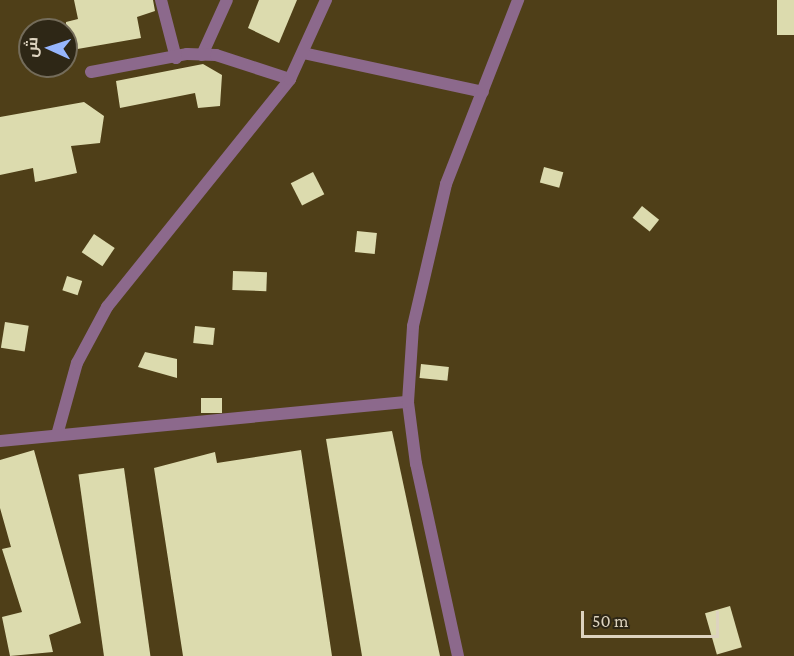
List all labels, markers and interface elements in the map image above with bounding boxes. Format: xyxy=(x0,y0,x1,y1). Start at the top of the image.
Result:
north arrow xyxy=(18,18,78,78)
text: ش xyxy=(22,36,41,58)
scale bar xyxy=(584,599,722,637)
text: 50 m xyxy=(592,611,629,631)

